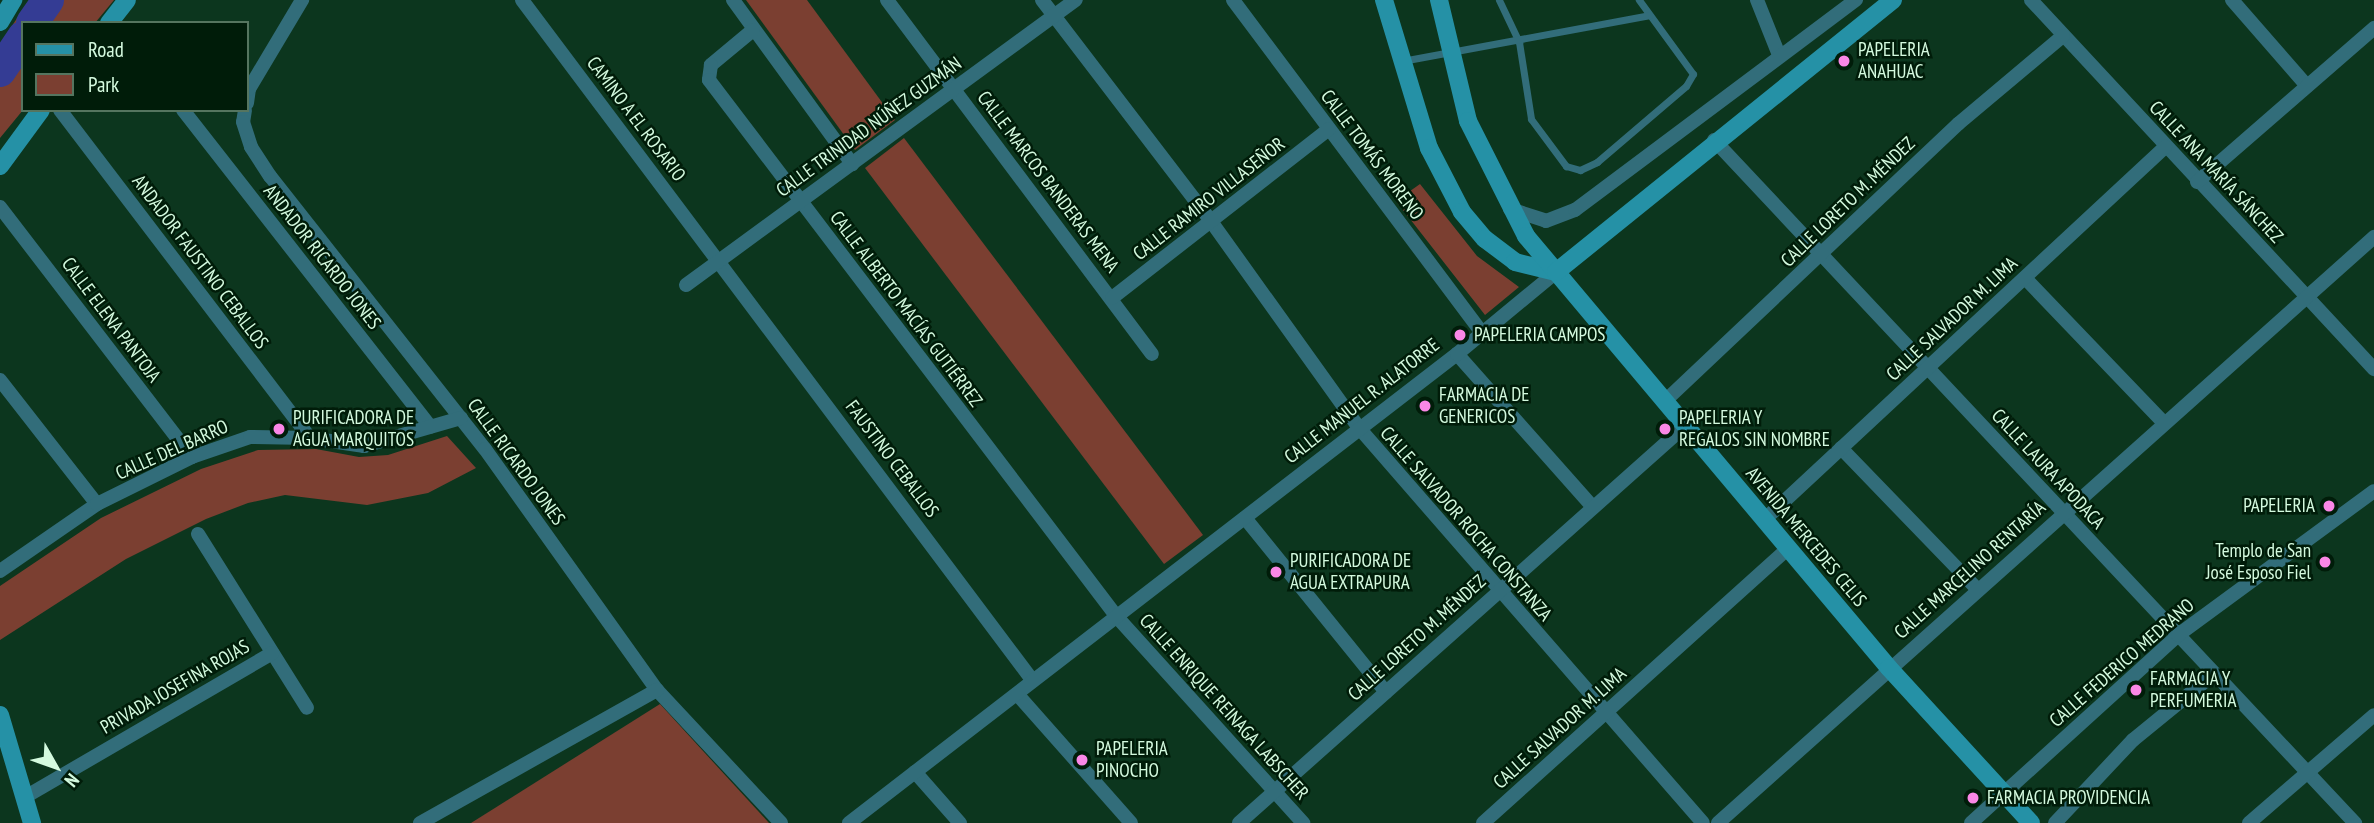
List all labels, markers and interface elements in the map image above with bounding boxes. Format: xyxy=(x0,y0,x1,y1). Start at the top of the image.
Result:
legend xyxy=(21,21,248,112)
text: Road xyxy=(88,36,124,63)
place label: PAPELERIA ANAHUAC xyxy=(1858,39,1930,83)
street label: CAMINO A EL ROSARIO xyxy=(581,52,691,186)
street label: CALLE TRINIDAD NÚÑEZ GUZMÁN xyxy=(772,52,966,202)
marker: PAPELERIA ANAHUAC xyxy=(1836,53,1852,69)
text: Park xyxy=(88,71,119,98)
street label: CALLE TOMÁS MORENO xyxy=(1316,85,1428,225)
street label: CALLE MARCOS BANDERAS MENA xyxy=(972,87,1124,277)
street label: CALLE ANA MARÍA SÁNCHEZ xyxy=(2144,96,2288,248)
street label: CALLE LORETO M. MÉNDEZ xyxy=(1776,132,1920,272)
street label: CALLE RAMIRO VILLASEÑOR xyxy=(1128,133,1290,265)
street label: ANDADOR FAUSTINO CEBALLOS xyxy=(127,171,273,353)
street label: ANDADOR RICARDO JONES xyxy=(258,180,386,334)
street label: CALLE ALBERTO MACÍAS GUTIÉRREZ xyxy=(825,206,987,412)
street label: CALLE SALVADOR M. LIMA xyxy=(1881,252,2023,386)
street label: CALLE ELENA PANTOJA xyxy=(56,253,166,387)
place label: PAPELERIA CAMPOS xyxy=(1474,324,1606,346)
marker: PAPELERIA CAMPOS xyxy=(1452,327,1468,343)
street label: CALLE MANUEL R. ALATORRE xyxy=(1279,333,1445,469)
place label: FARMACIA DE GENERICOS xyxy=(1439,384,1530,428)
street label: CALLE RICARDO JONES xyxy=(462,394,570,530)
street label: FAUSTINO CEBALLOS xyxy=(841,396,943,522)
marker: FARMACIA DE GENERICOS xyxy=(1417,398,1433,414)
street label: CALLE LAURA APODACA xyxy=(1986,404,2110,534)
place label: PURIFICADORA DE AGUA MARQUITOS xyxy=(293,407,415,451)
place label: PAPELERIA Y REGALOS SIN NOMBRE xyxy=(1679,407,1830,451)
street label: CALLE DEL BARRO xyxy=(112,415,232,485)
marker: PURIFICADORA DE AGUA MARQUITOS xyxy=(271,421,287,437)
marker: PAPELERIA Y REGALOS SIN NOMBRE xyxy=(1657,421,1673,437)
street label: CALLE SALVADOR ROCHA CONSTANZA xyxy=(1375,422,1557,626)
street label: AVENIDA MERCEDES CELIS xyxy=(1741,462,1871,612)
place label: PAPELERIA xyxy=(2243,495,2315,517)
street label: CALLE MARCELINO RENTARÍA xyxy=(1890,496,2050,644)
marker: PAPELERIA xyxy=(2321,498,2337,514)
place label: Templo de San José Esposo Fiel xyxy=(2206,540,2311,584)
place label: PURIFICADORA DE AGUA EXTRAPURA xyxy=(1290,550,1412,594)
marker: Templo de San José Esposo Fiel xyxy=(2317,554,2333,570)
marker: PURIFICADORA DE AGUA EXTRAPURA xyxy=(1268,564,1284,580)
street label: CALLE LORETO M. MÉNDEZ xyxy=(1343,570,1491,706)
street label: CALLE FEDERICO MEDRANO xyxy=(2045,594,2199,732)
street label: CALLE ENRIQUE REINAGA LABSCHER xyxy=(1134,609,1314,805)
street label: PRIVADA JOSEFINA ROJAS xyxy=(96,635,254,739)
street label: CALLE SALVADOR M. LIMA xyxy=(1488,662,1632,794)
place label: FARMACIA Y PERFUMERIA xyxy=(2150,668,2236,712)
marker: FARMACIA Y PERFUMERIA xyxy=(2128,682,2144,698)
north arrow xyxy=(21,732,91,802)
place label: PAPELERIA PINOCHO xyxy=(1096,738,1168,782)
marker: PAPELERIA PINOCHO xyxy=(1074,752,1090,768)
text: N xyxy=(60,769,85,792)
place label: FARMACIA PROVIDENCIA xyxy=(1987,787,2151,809)
marker: FARMACIA PROVIDENCIA xyxy=(1965,790,1981,806)

